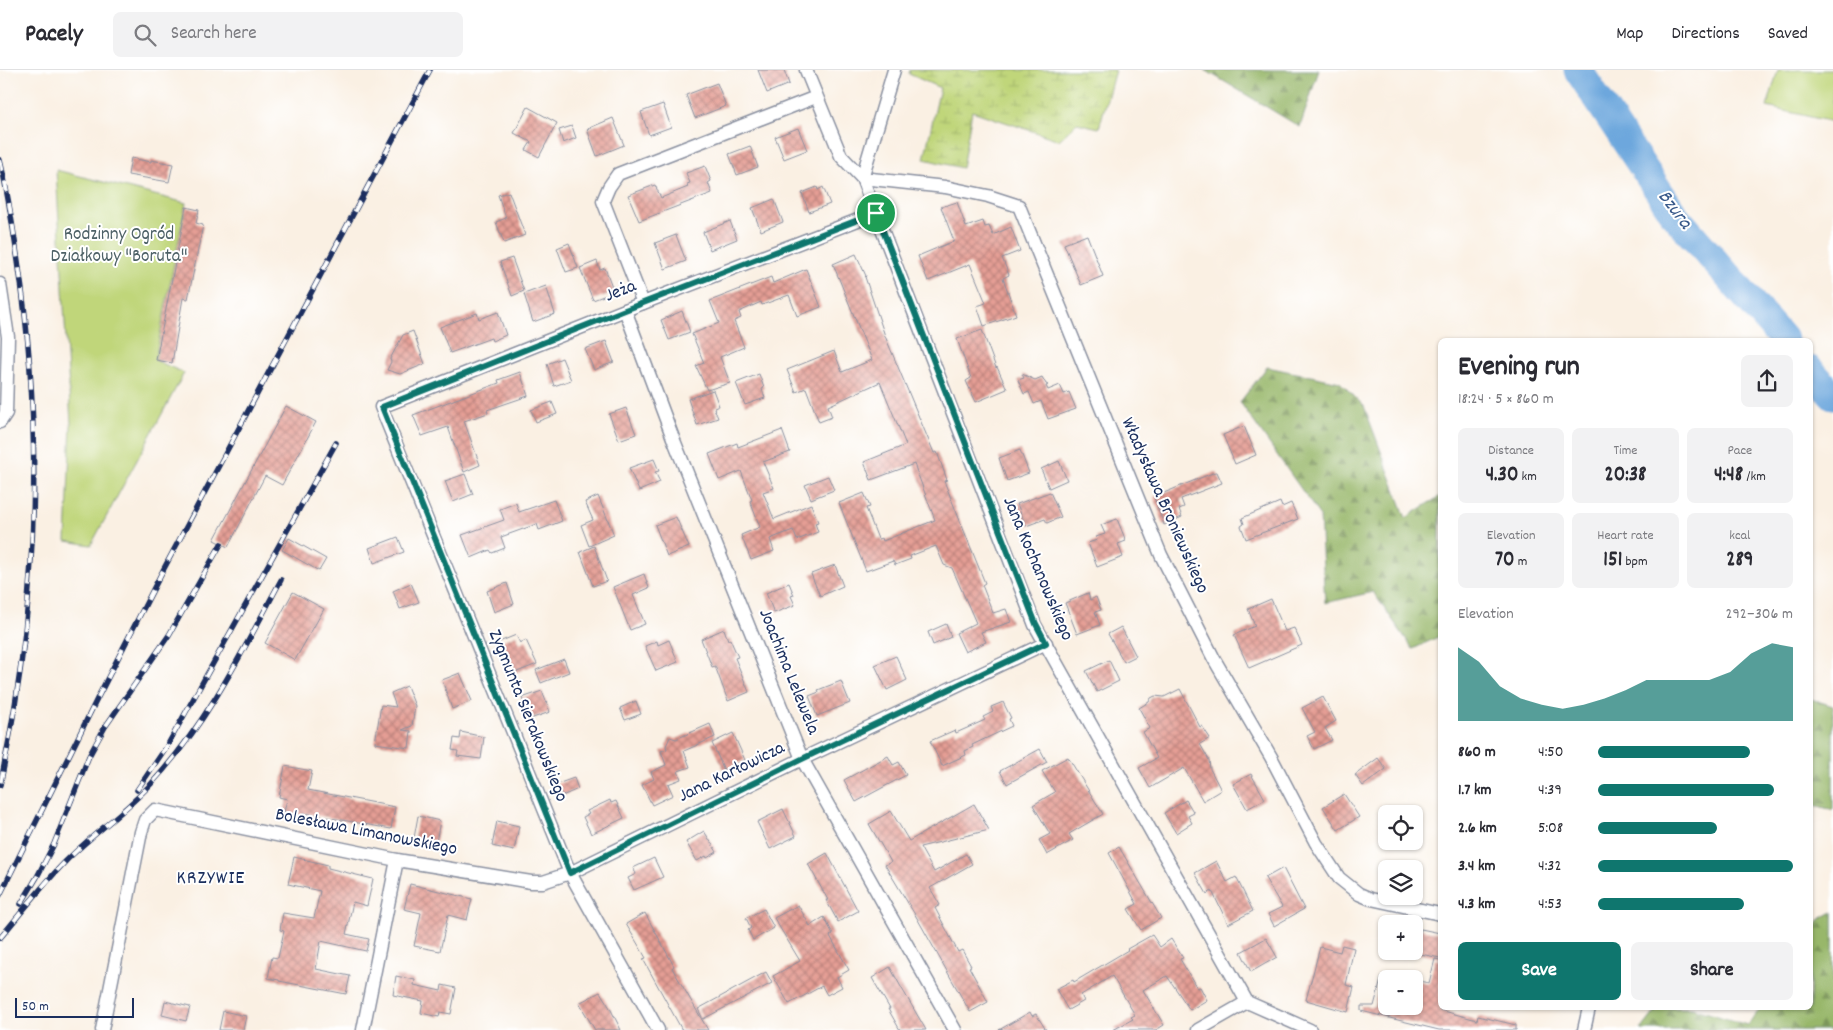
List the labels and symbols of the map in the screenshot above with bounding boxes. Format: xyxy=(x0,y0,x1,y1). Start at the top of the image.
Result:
water label: Bzura xyxy=(1650,185,1699,237)
pin xyxy=(855,192,897,234)
park label: Rodzinny Ogród Działkowy "Boruta" xyxy=(51,222,187,271)
street label: Jeża xyxy=(601,273,642,310)
street label: Władysława Broniewskiego xyxy=(1113,414,1215,598)
street label: Jana Kochanowskiego xyxy=(994,493,1080,645)
street label: Joachima Lelewela xyxy=(750,605,826,740)
street label: Zygmunta Sierakowskiego xyxy=(480,626,574,806)
street label: Jana Karłowicza xyxy=(674,735,791,810)
street label: Bolesława Limanowskiego xyxy=(273,802,459,864)
district label: KRZYWIE xyxy=(177,865,245,893)
scale bar xyxy=(15,995,134,1018)

